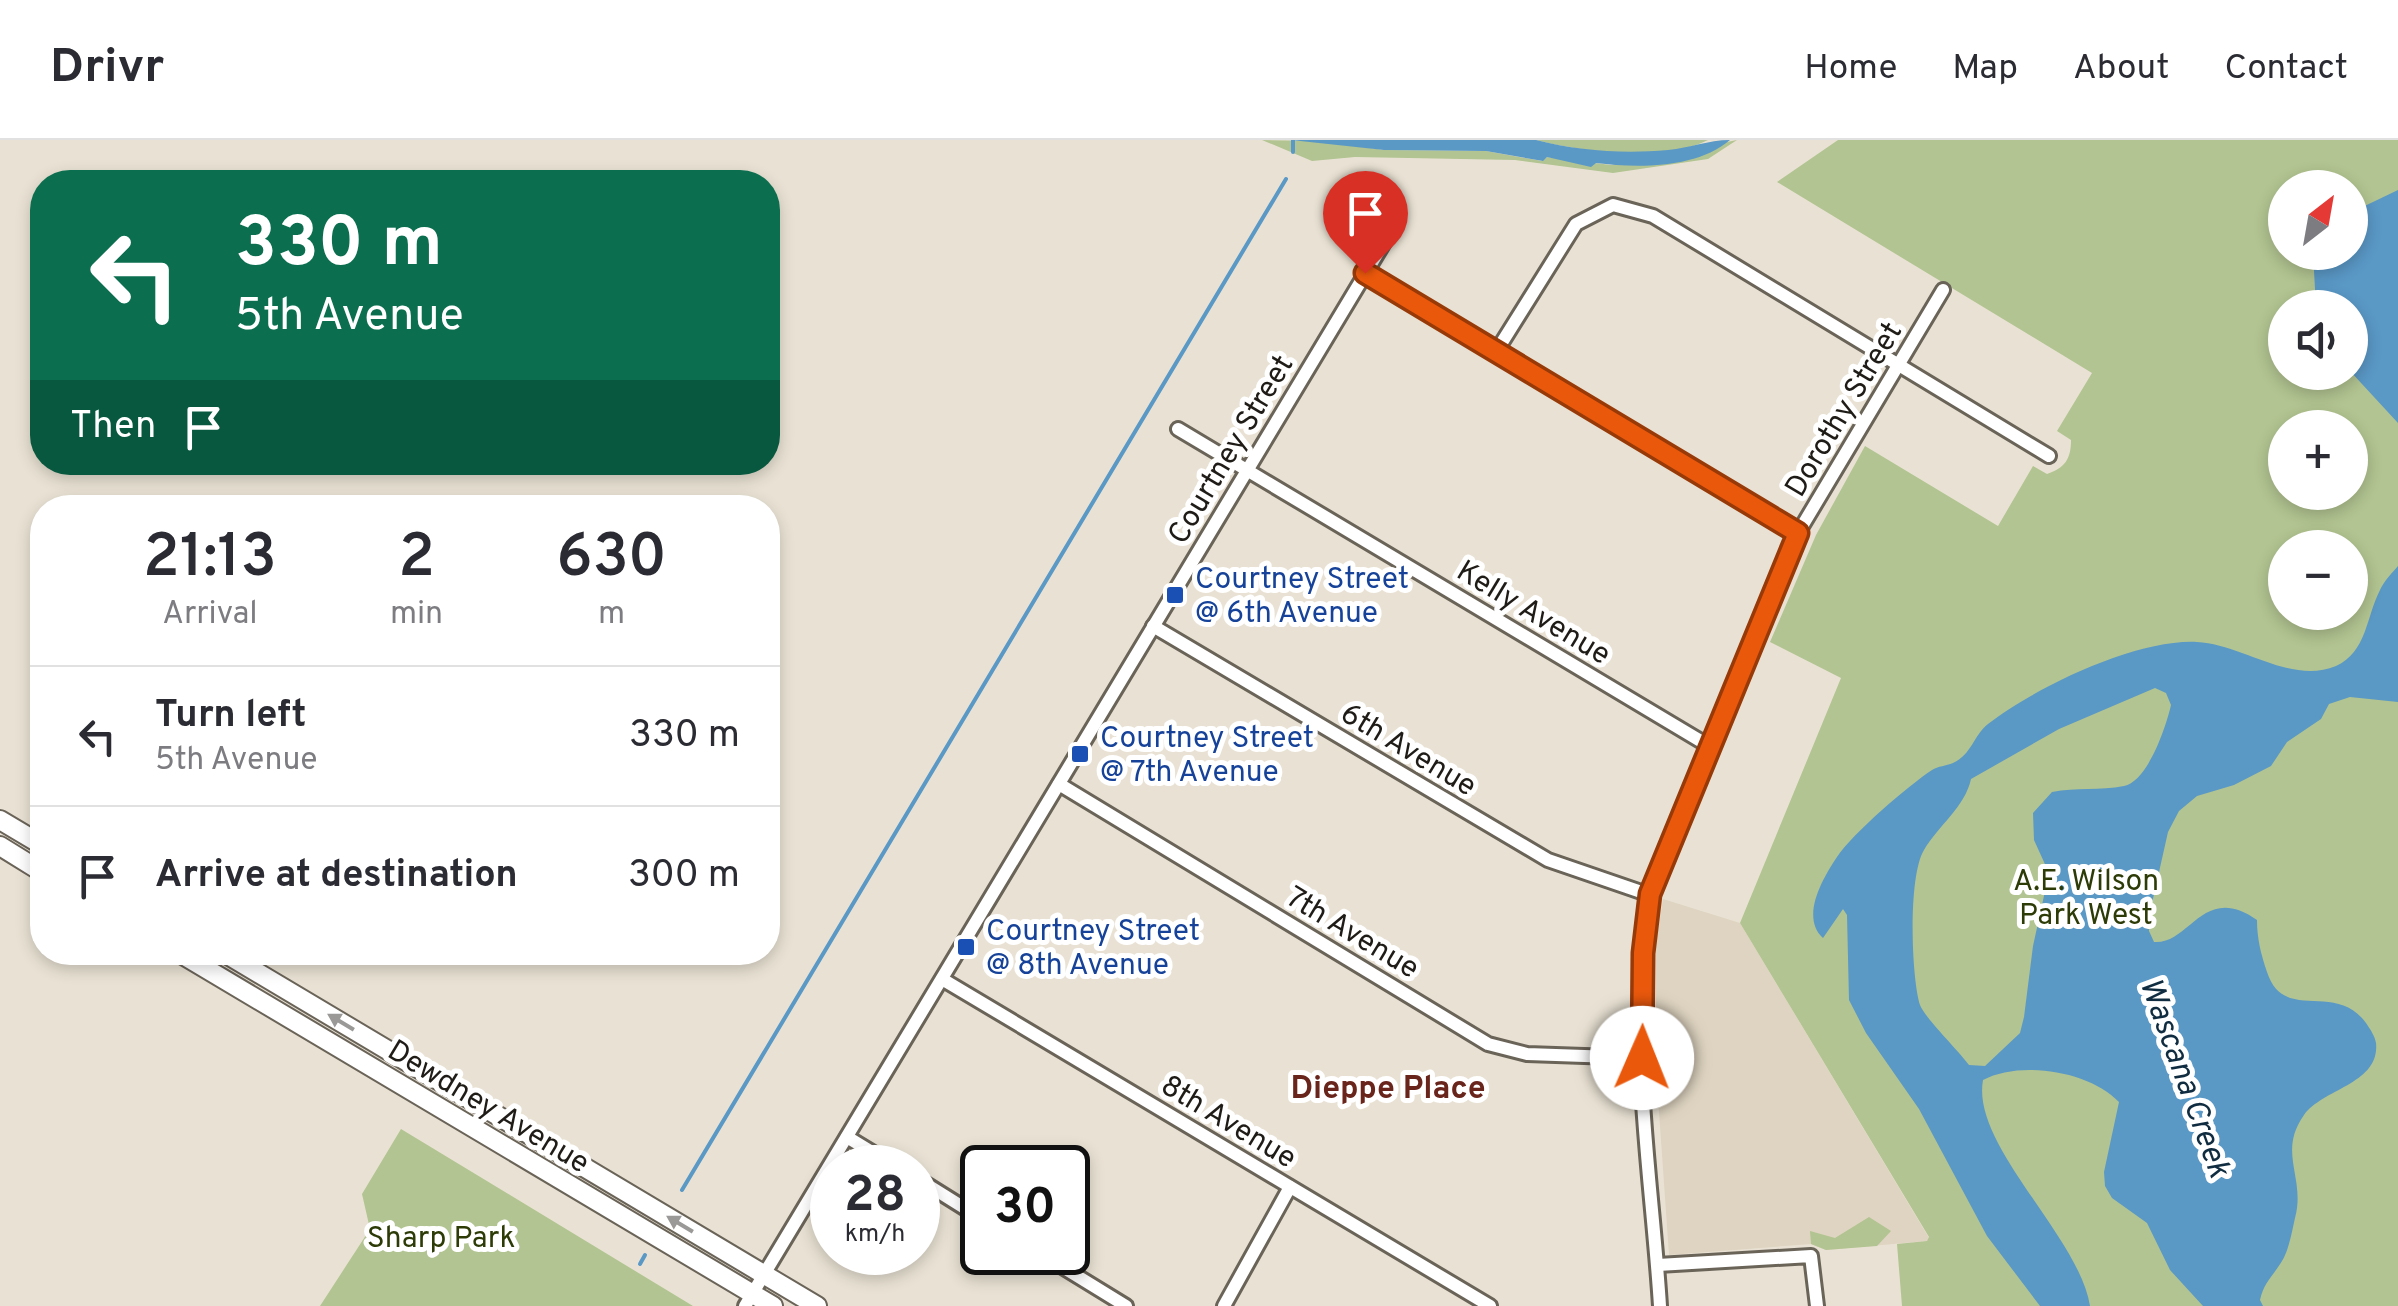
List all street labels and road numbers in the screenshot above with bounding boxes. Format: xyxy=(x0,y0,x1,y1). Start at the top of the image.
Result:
street label: Dorothy Street xyxy=(1779,316,1912,504)
street label: Courtney Street xyxy=(1161,349,1303,552)
street label: Kelly Avenue xyxy=(1449,554,1616,675)
street label: 6th Avenue xyxy=(1333,696,1482,806)
street label: 7th Avenue xyxy=(1279,880,1425,988)
street label: Dewdney Avenue xyxy=(380,1033,595,1183)
street label: 8th Avenue xyxy=(1153,1068,1302,1178)

